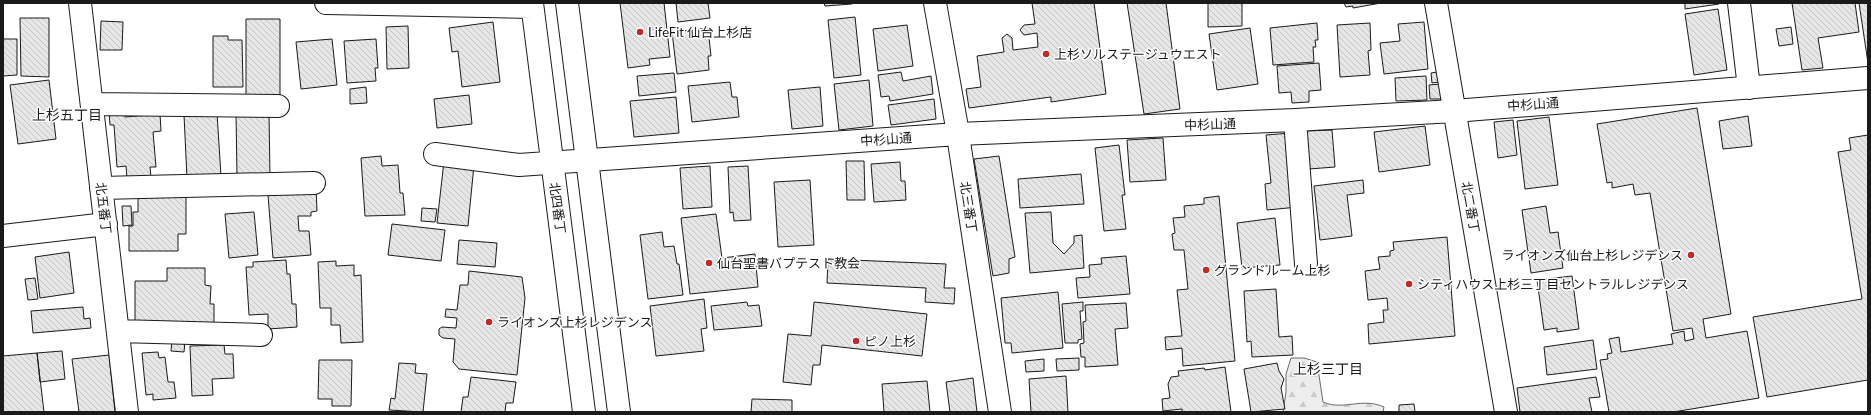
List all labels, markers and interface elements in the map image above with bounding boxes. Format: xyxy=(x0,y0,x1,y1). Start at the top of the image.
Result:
place label: LifeFit 仙台上杉店 xyxy=(648,24,752,40)
marker: LifeFit 仙台上杉店 xyxy=(635,27,645,37)
place label: 上杉ソルステージュウエスト xyxy=(1054,46,1222,62)
marker: 上杉ソルステージュウエスト xyxy=(1041,49,1051,59)
street label: 中杉山通 xyxy=(1506,94,1560,114)
district label: 上杉五丁目 xyxy=(32,106,102,123)
street label: 中杉山通 xyxy=(1184,115,1236,133)
street label: 中杉山通 xyxy=(859,129,913,149)
street label: 北三番丁 xyxy=(957,180,981,234)
street label: 北二番丁 xyxy=(1459,180,1483,234)
street label: 北五番丁 xyxy=(93,181,115,235)
street label: 北四番丁 xyxy=(546,181,570,235)
place label: ライオンズ仙台上杉レジデンス xyxy=(1502,247,1683,263)
marker: ライオンズ仙台上杉レジデンス xyxy=(1686,250,1696,260)
place label: 仙台聖書バプテスト教会 xyxy=(717,255,860,271)
marker: 仙台聖書バプテスト教会 xyxy=(704,258,714,268)
place label: グランドルーム上杉 xyxy=(1214,262,1331,278)
marker: グランドルーム上杉 xyxy=(1201,265,1211,275)
place label: シティハウス上杉三丁目セントラルレジデンス xyxy=(1417,276,1689,292)
marker: シティハウス上杉三丁目セントラルレジデンス xyxy=(1404,279,1414,289)
place label: ライオンズ上杉レジデンス xyxy=(497,314,652,330)
marker: ライオンズ上杉レジデンス xyxy=(484,317,494,327)
place label: ピノ上杉 xyxy=(864,333,916,349)
marker: ピノ上杉 xyxy=(851,336,861,346)
district label: 上杉三丁目 xyxy=(1293,360,1363,377)

